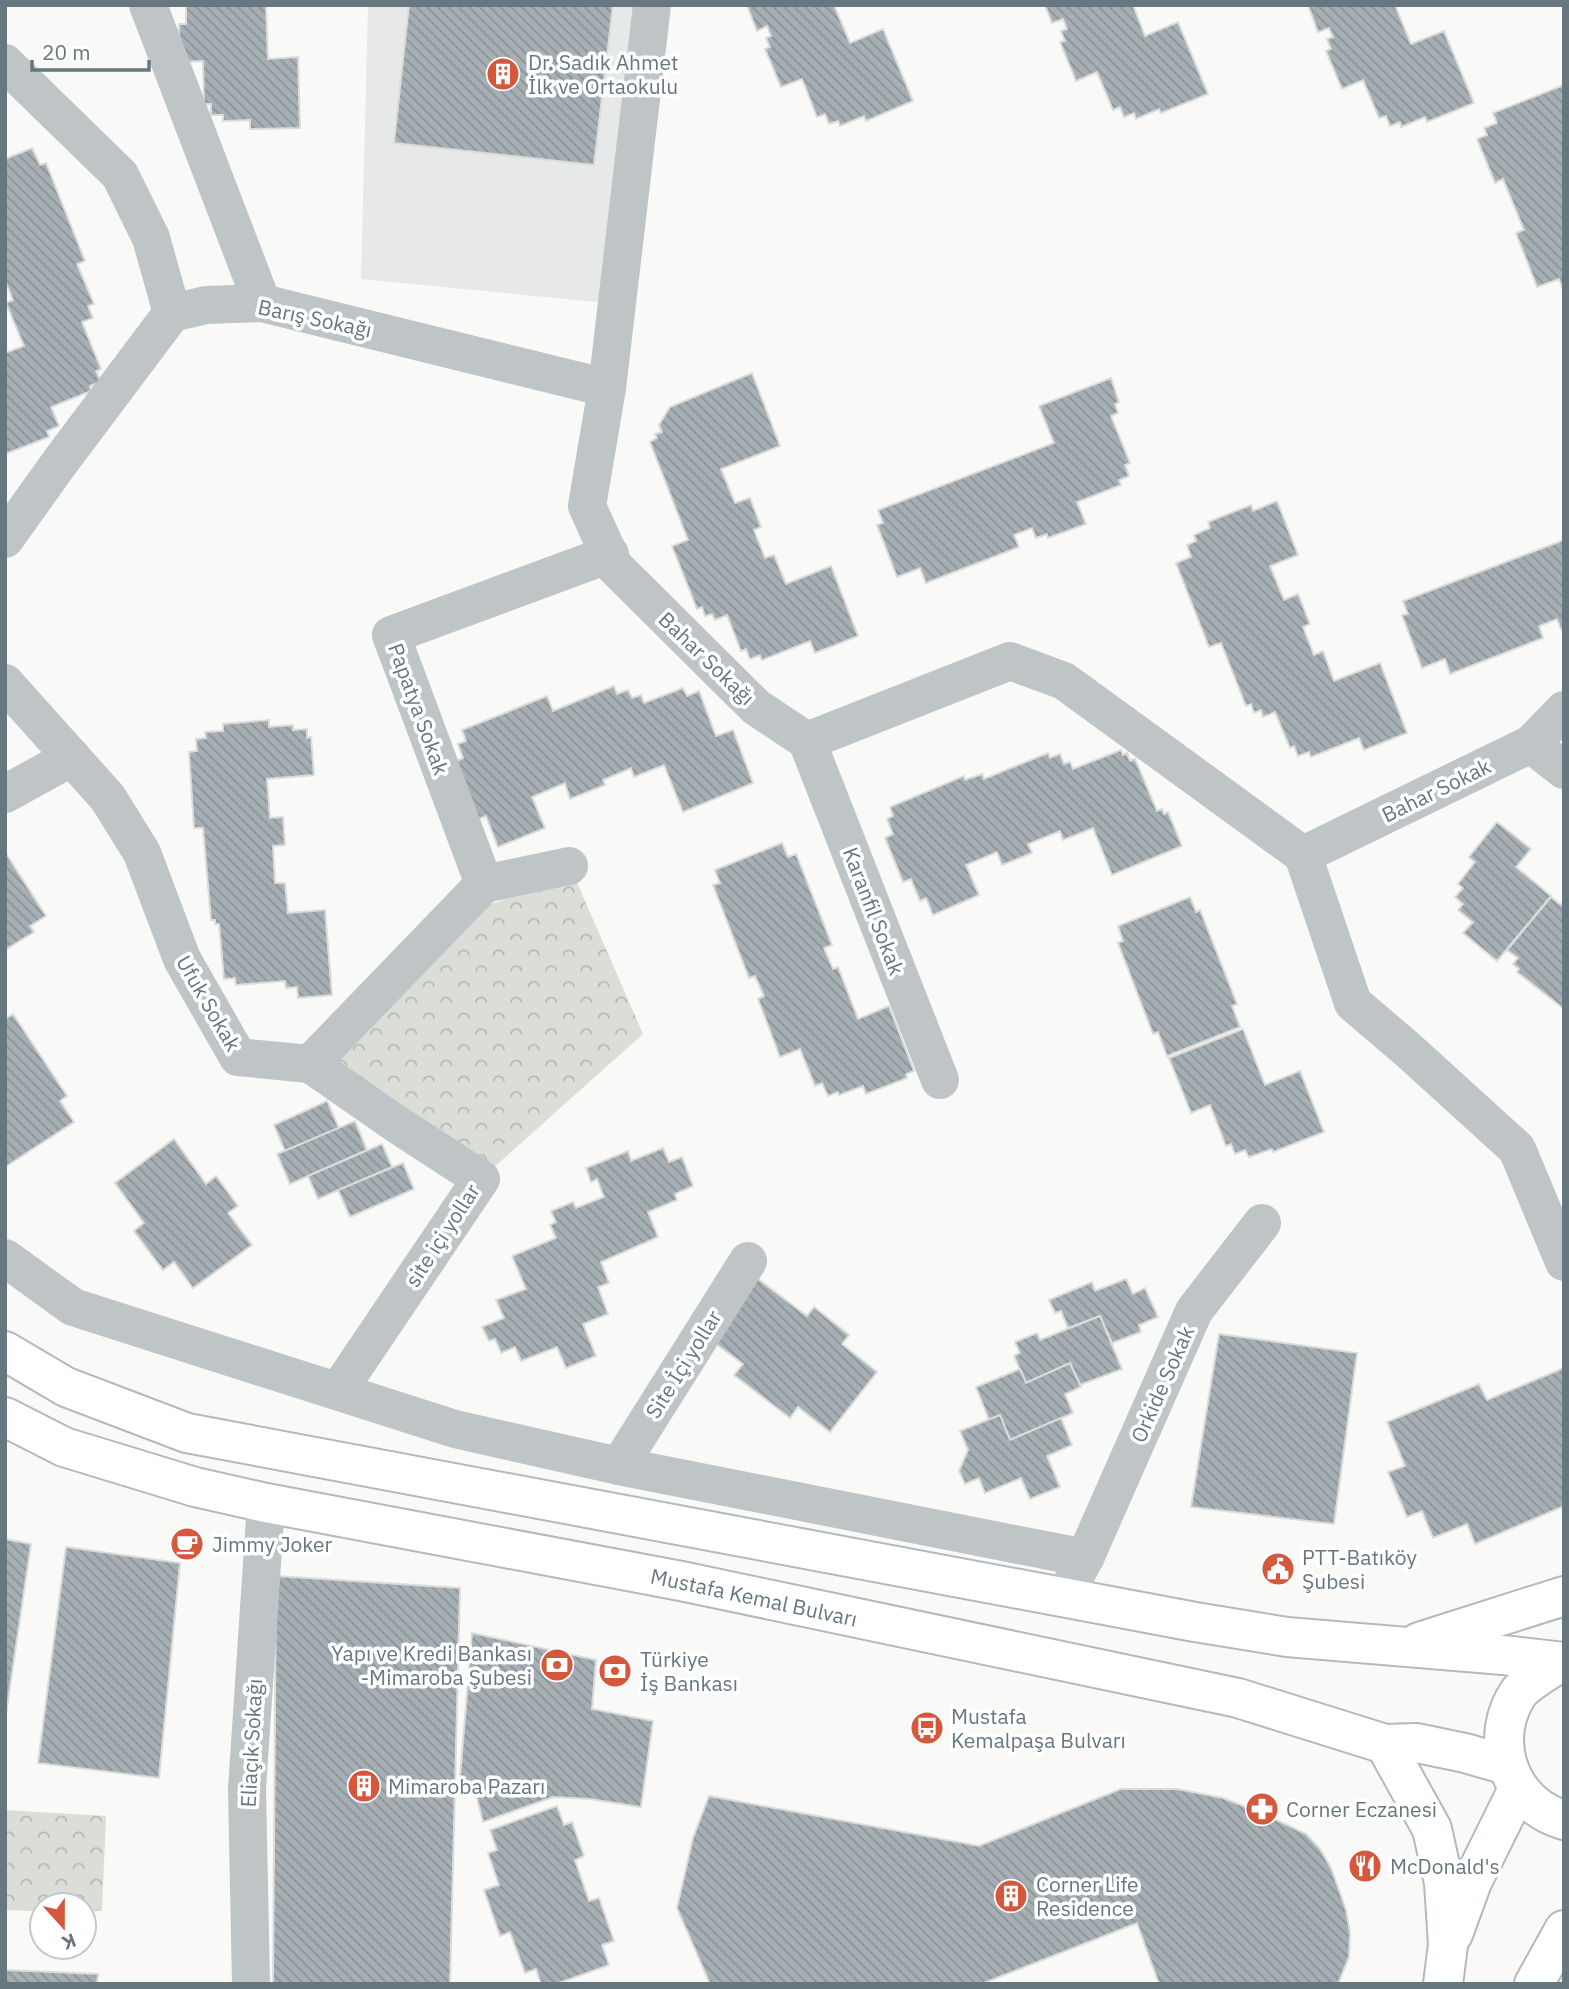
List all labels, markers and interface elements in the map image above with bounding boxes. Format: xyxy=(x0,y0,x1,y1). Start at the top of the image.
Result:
scale bar xyxy=(32,28,149,72)
text: 20 m xyxy=(42,38,91,66)
place label: Dr. Sadık Ahmet İlk ve Ortaokulu xyxy=(528,48,678,100)
building icon: Dr. Sadık Ahmet İlk ve Ortaokulu xyxy=(484,55,522,93)
street label: Barış Sokağı xyxy=(256,292,374,344)
street label: Bahar Sokağı xyxy=(653,605,761,711)
street label: Papatya Sokak xyxy=(382,639,456,779)
street label: Bahar Sokak xyxy=(1377,752,1495,828)
street label: Karanfil Sokak xyxy=(837,843,911,979)
street label: Ufuk Sokak xyxy=(170,950,248,1056)
street label: site içi yollar xyxy=(398,1178,486,1292)
street label: Site İçi yollar xyxy=(639,1304,728,1423)
street label: Orkide Sokak xyxy=(1124,1321,1200,1447)
cafe icon: Jimmy Joker xyxy=(168,1525,206,1563)
place label: Jimmy Joker xyxy=(212,1530,333,1558)
place label: PTT-Batıköy Şubesi xyxy=(1302,1543,1417,1595)
public building icon: PTT-Batıköy Şubesi xyxy=(1259,1550,1297,1588)
street label: Mustafa Kemal Bulvarı xyxy=(648,1561,860,1633)
place label: Yapı ve Kredi Bankası -Mimaroba Şubesi xyxy=(331,1639,532,1691)
place label: Türkiye İş Bankası xyxy=(640,1645,738,1697)
bank icon: Yapı ve Kredi Bankası -Mimaroba Şubesi xyxy=(538,1646,576,1684)
bank icon: Türkiye İş Bankası xyxy=(596,1652,634,1690)
street label: Eliaçık Sokağı xyxy=(234,1678,268,1808)
place label: Mustafa Kemalpaşa Bulvarı xyxy=(951,1702,1126,1754)
bus stop icon: Mustafa Kemalpaşa Bulvarı xyxy=(908,1709,946,1747)
building icon: Mimaroba Pazarı xyxy=(345,1767,383,1805)
place label: Mimaroba Pazarı xyxy=(388,1772,545,1800)
pharmacy icon: Corner Eczanesi xyxy=(1243,1790,1281,1828)
place label: Corner Eczanesi xyxy=(1286,1795,1437,1823)
restaurant icon: McDonald's xyxy=(1346,1847,1384,1885)
place label: McDonald's xyxy=(1390,1852,1500,1880)
place label: Corner Life Residence xyxy=(1036,1870,1139,1922)
building icon: Corner Life Residence xyxy=(992,1877,1030,1915)
north arrow xyxy=(28,1891,98,1961)
text: K xyxy=(59,1928,80,1955)

